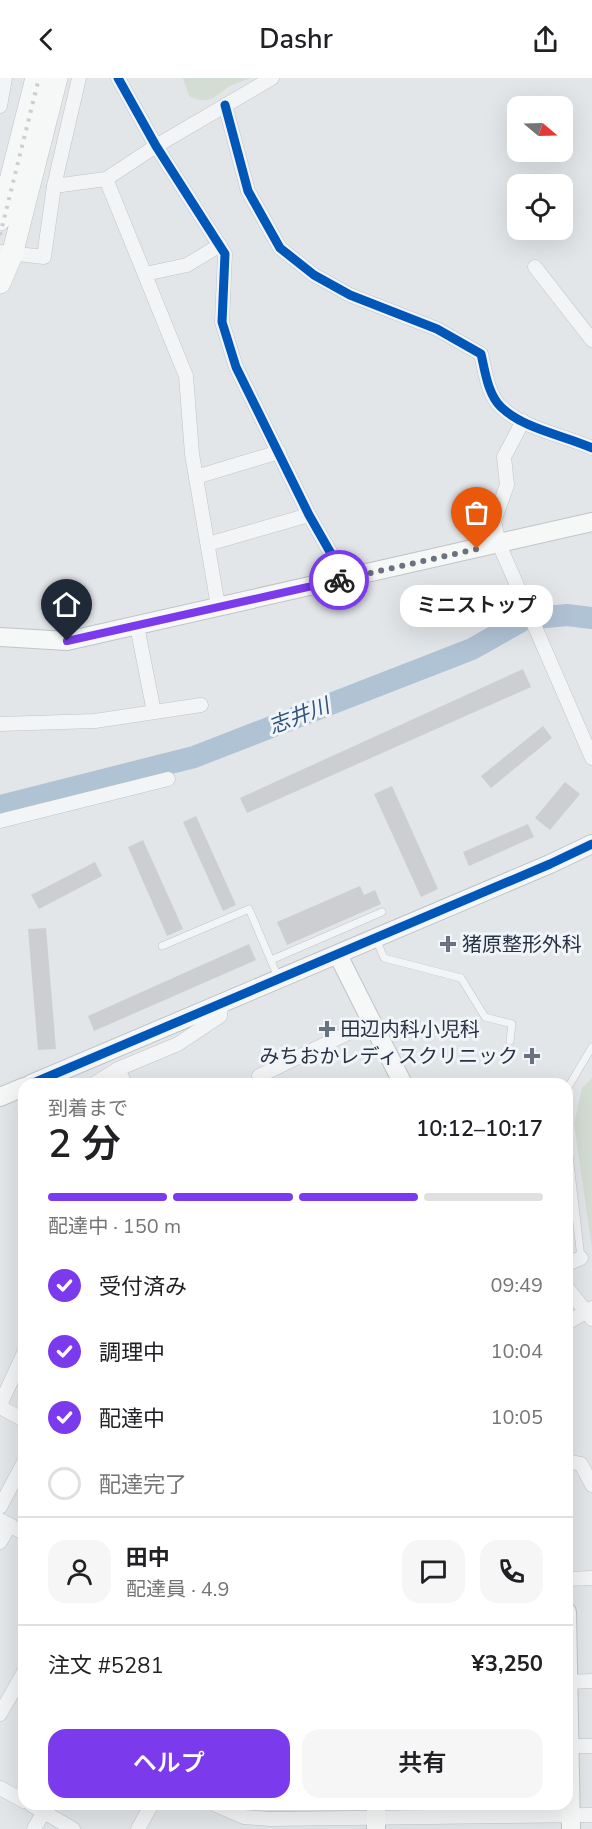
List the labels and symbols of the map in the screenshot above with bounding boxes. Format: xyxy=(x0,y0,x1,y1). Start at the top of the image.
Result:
north arrow xyxy=(507,96,573,162)
pin xyxy=(451,487,502,549)
courier xyxy=(309,550,369,610)
pin xyxy=(41,579,92,641)
callout: ミニストップ xyxy=(400,585,554,627)
water label: 志井川 xyxy=(265,691,335,740)
place label: 猪原整形外科 xyxy=(462,931,582,958)
marker: 猪原整形外科 xyxy=(439,935,457,953)
place label: 田辺内科小児科 xyxy=(340,1016,480,1043)
marker: 田辺内科小児科 xyxy=(318,1020,336,1038)
place label: みちおかレディスクリニック xyxy=(259,1043,518,1070)
marker: みちおかレディスクリニック xyxy=(523,1047,541,1065)

